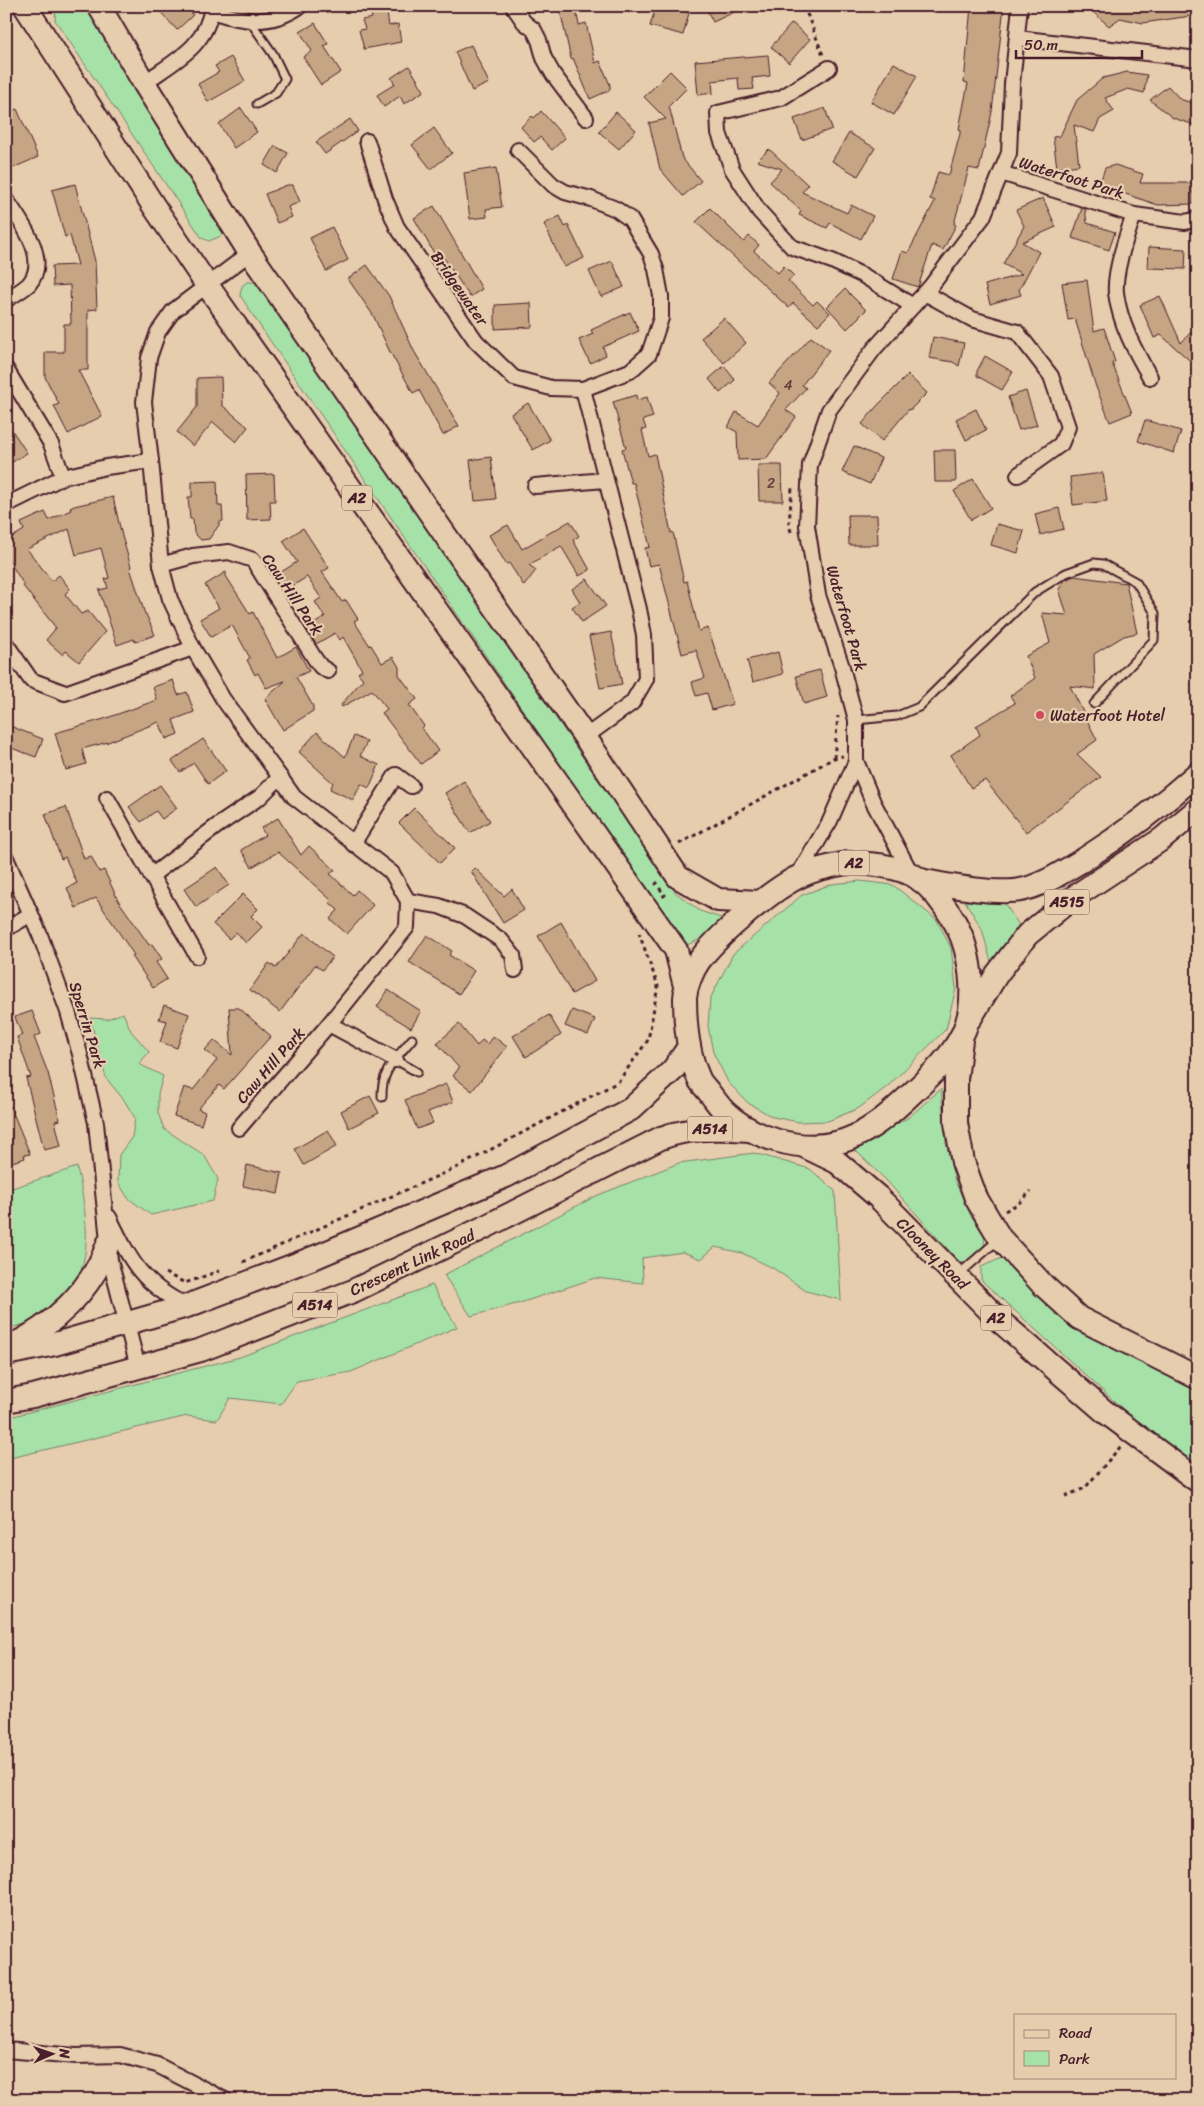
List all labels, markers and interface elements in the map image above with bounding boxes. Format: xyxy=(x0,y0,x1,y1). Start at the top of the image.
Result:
scale bar xyxy=(1016,28,1143,60)
text: 50 m xyxy=(1024,32,1059,58)
street label: Waterfoot Park xyxy=(1015,148,1128,207)
street label: Bridgewater xyxy=(423,244,497,333)
house number: 4 xyxy=(784,373,793,398)
house number: 2 xyxy=(767,471,775,496)
road number: A2 xyxy=(342,486,372,510)
street label: Caw Hill Park xyxy=(254,547,331,642)
street label: Waterfoot Park xyxy=(818,562,875,675)
place label: Waterfoot Hotel xyxy=(1050,701,1165,730)
marker: Waterfoot Hotel xyxy=(1034,709,1046,721)
road number: A2 xyxy=(839,850,869,876)
road number: A515 xyxy=(1044,890,1090,914)
street label: Sperrin Park xyxy=(61,978,115,1072)
street label: Caw Hill Park xyxy=(228,1020,313,1111)
road number: A514 xyxy=(688,1116,732,1142)
street label: Clooney Road xyxy=(889,1210,977,1298)
street label: Crescent Link Road xyxy=(345,1220,481,1304)
road number: A514 xyxy=(292,1292,338,1318)
road number: A2 xyxy=(981,1306,1011,1330)
legend xyxy=(1014,2014,1176,2078)
text: Road xyxy=(1059,2020,1092,2046)
north arrow xyxy=(28,2028,78,2078)
text: Park xyxy=(1059,2046,1090,2072)
text: N xyxy=(52,2047,77,2059)

